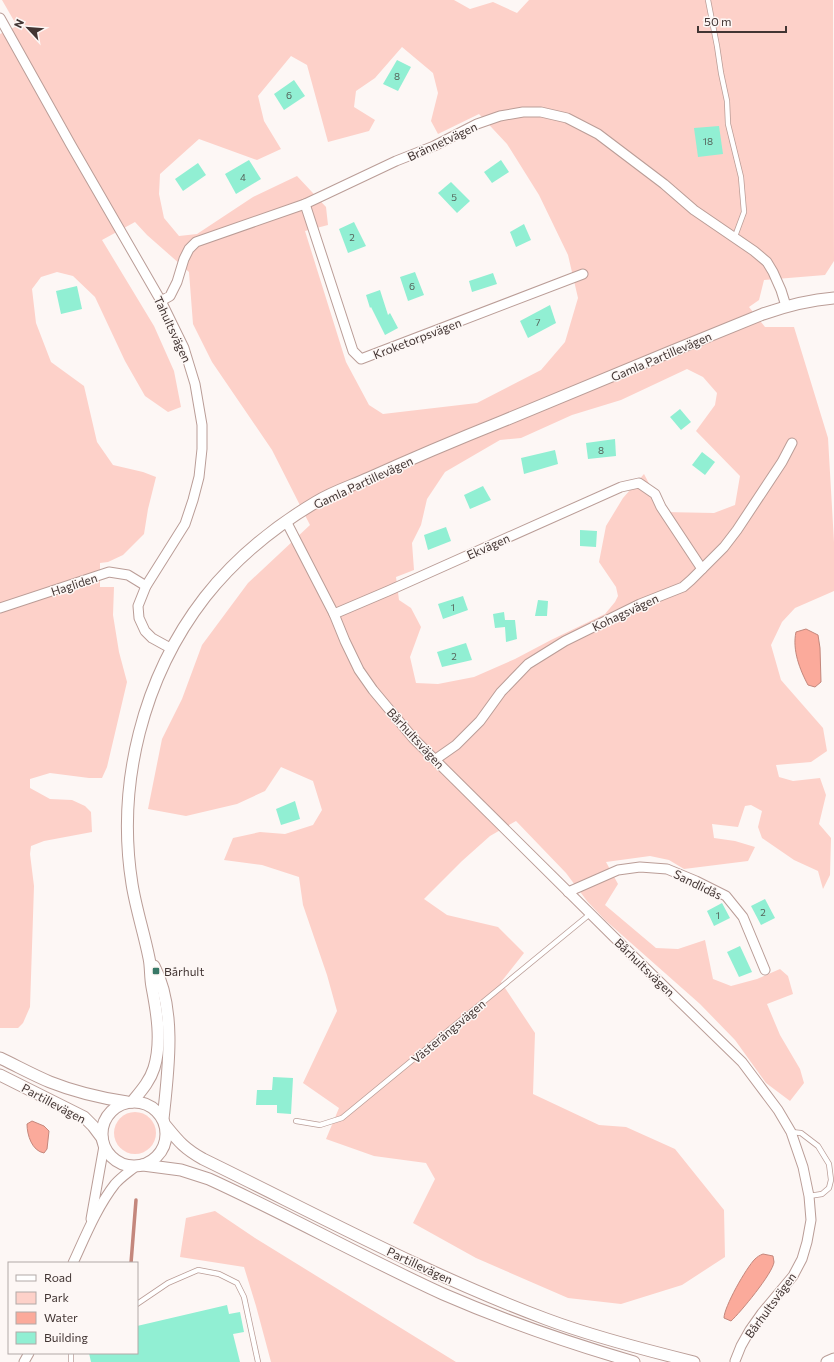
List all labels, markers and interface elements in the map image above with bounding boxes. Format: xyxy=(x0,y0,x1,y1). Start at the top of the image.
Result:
north arrow xyxy=(8,8,48,48)
scale bar xyxy=(698,8,786,34)
text: 50 m xyxy=(704,14,732,28)
text: N xyxy=(11,17,26,30)
house number: 8 xyxy=(394,70,400,82)
house number: 6 xyxy=(286,89,292,101)
street label: Brännetvägen xyxy=(405,119,479,163)
house number: 18 xyxy=(703,135,713,147)
house number: 4 xyxy=(240,171,246,183)
house number: 5 xyxy=(451,191,457,203)
house number: 2 xyxy=(349,231,355,243)
house number: 6 xyxy=(409,280,415,292)
street label: Tahultsvägen xyxy=(152,294,194,364)
street label: Kroketorpsvägen xyxy=(371,315,463,361)
house number: 7 xyxy=(535,316,541,328)
street label: Gamla Partillevägen xyxy=(609,328,713,384)
house number: 8 xyxy=(598,444,604,456)
street label: Gamla Partillevägen xyxy=(311,453,415,511)
street label: Ekvägen xyxy=(464,530,512,562)
street label: Hagliden xyxy=(49,570,99,598)
street label: Kohagsvägen xyxy=(590,591,660,633)
house number: 1 xyxy=(451,601,455,613)
house number: 2 xyxy=(451,650,457,662)
street label: Bårhultsvägen xyxy=(384,705,448,771)
street label: Sandlidås xyxy=(672,866,724,902)
house number: 2 xyxy=(760,906,766,918)
house number: 1 xyxy=(716,909,720,921)
street label: Bårhultsvägen xyxy=(612,935,678,999)
place label: Bårhult xyxy=(164,964,204,978)
marker: Bårhult xyxy=(151,966,161,976)
street label: Västerängsvägen xyxy=(408,996,488,1066)
street label: Partillevägen xyxy=(19,1080,89,1126)
street label: Partillevägen xyxy=(385,1244,455,1286)
legend xyxy=(8,1262,138,1354)
text: Road xyxy=(44,1270,72,1284)
street label: Bårhultsvägen xyxy=(742,1270,798,1340)
text: Park xyxy=(44,1290,70,1304)
text: Water xyxy=(44,1310,78,1324)
text: Building xyxy=(44,1330,88,1344)

